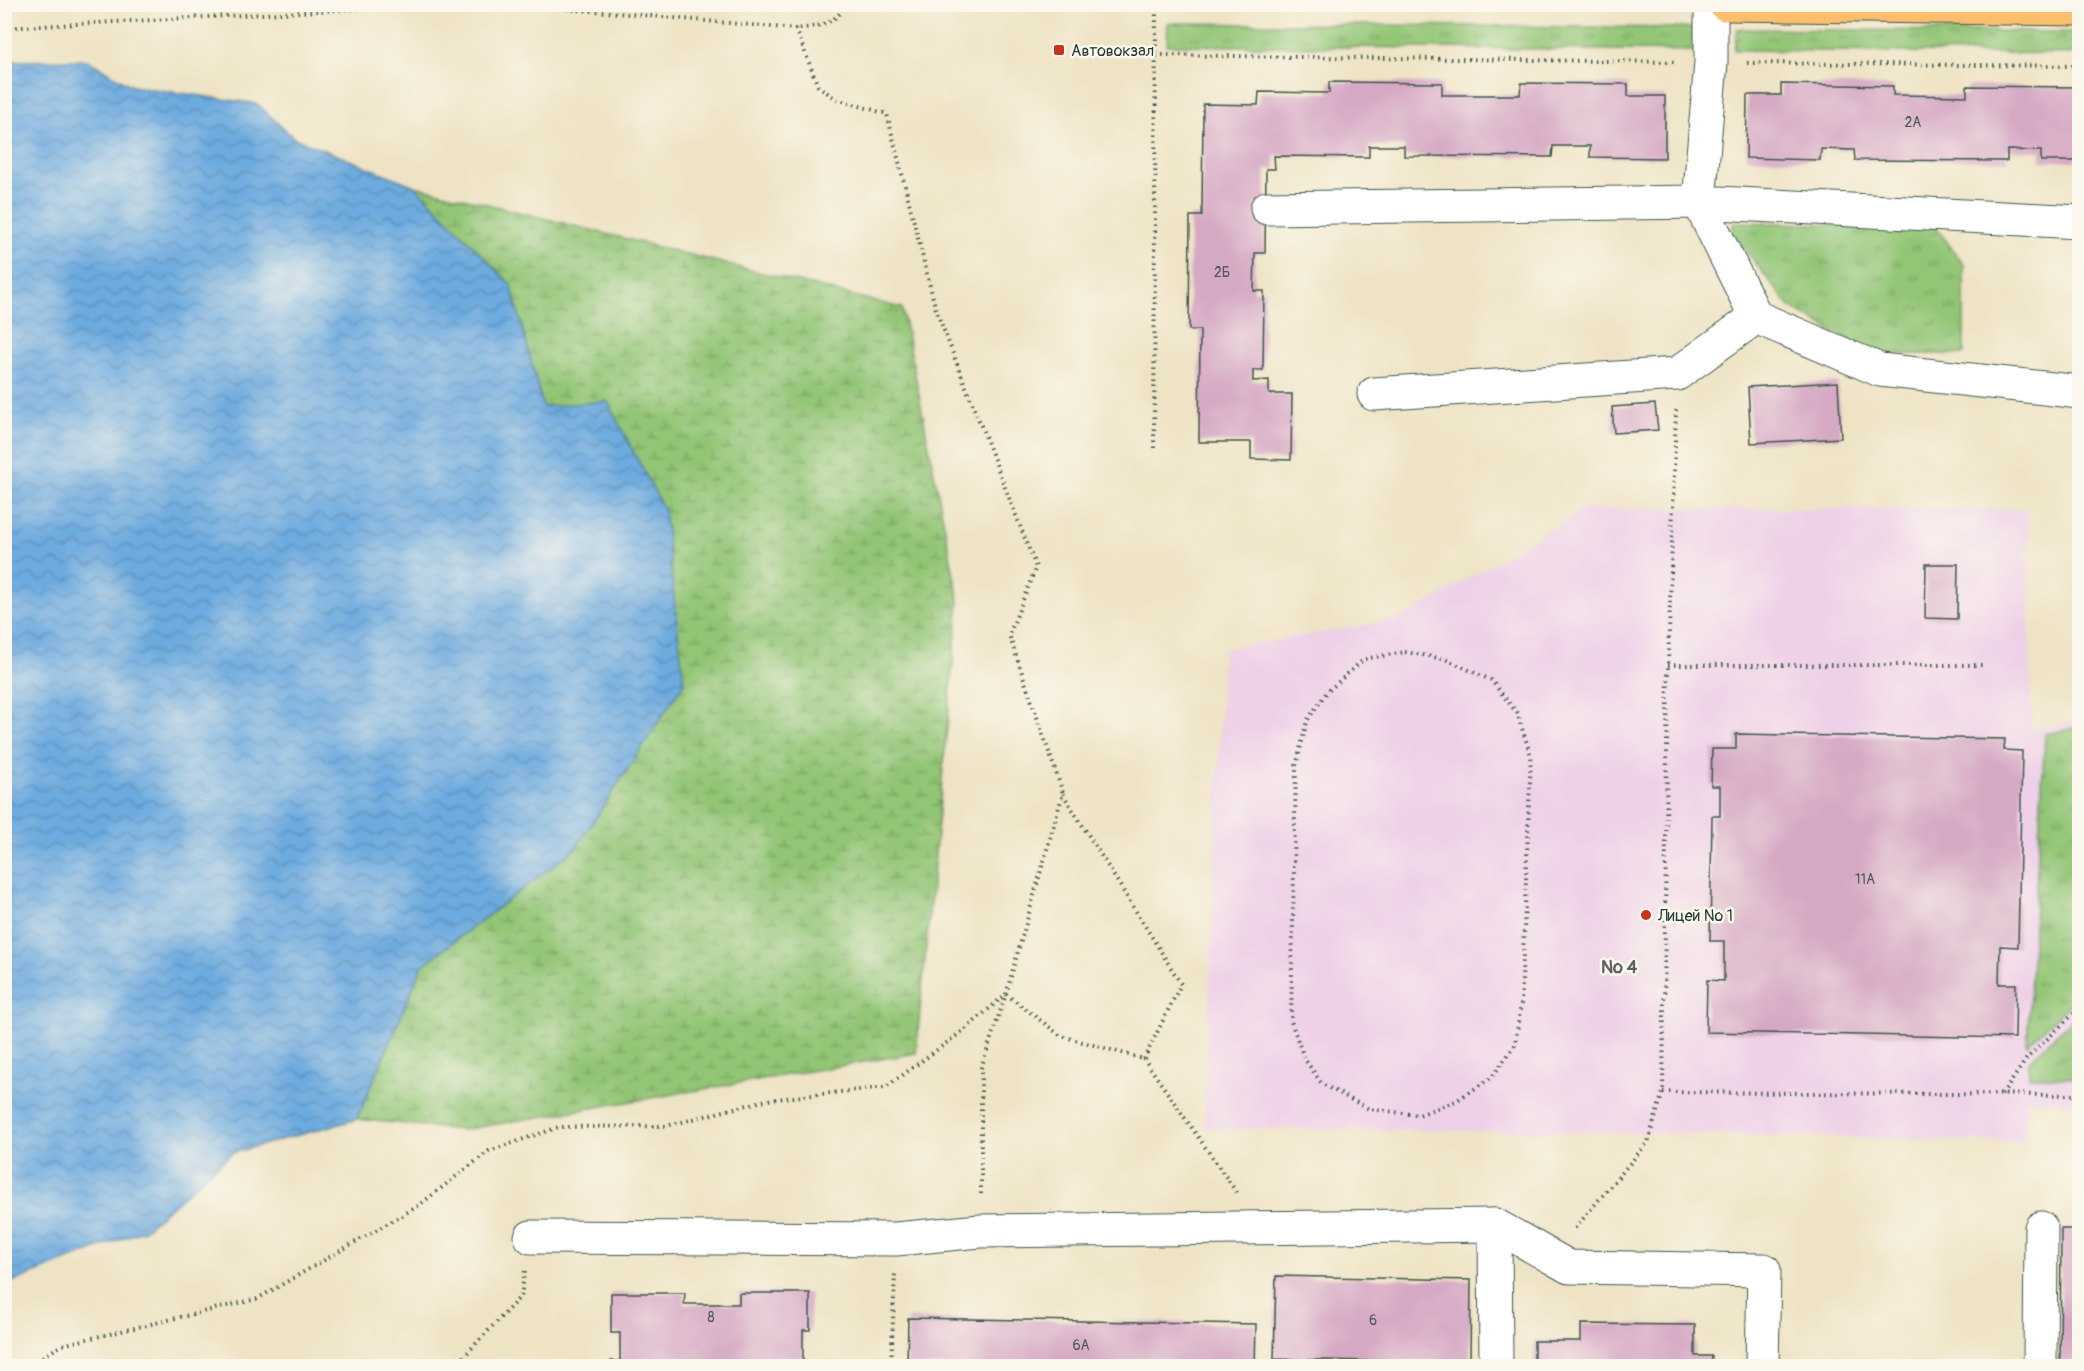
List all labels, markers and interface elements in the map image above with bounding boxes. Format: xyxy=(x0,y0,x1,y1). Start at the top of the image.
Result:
place label: Автовокзал xyxy=(1071,41,1154,61)
marker: Автовокзал xyxy=(1052,43,1066,57)
house number: 2А xyxy=(1905,114,1921,131)
house number: 2Б xyxy=(1214,264,1230,281)
house number: 11А xyxy=(1855,871,1875,888)
place label: Лицей № 1 xyxy=(1657,906,1733,926)
marker: Лицей № 1 xyxy=(1639,908,1653,922)
district label: № 4 xyxy=(1601,956,1638,979)
house number: 8 xyxy=(707,1309,715,1326)
house number: 6 xyxy=(1369,1312,1377,1329)
house number: 6А xyxy=(1072,1337,1090,1354)

